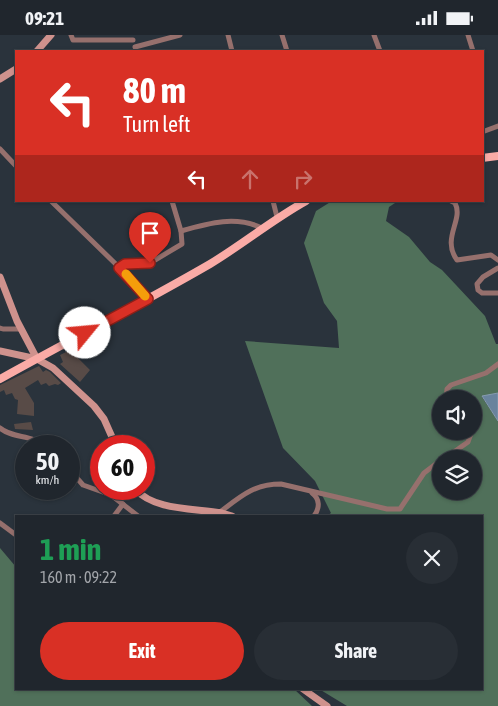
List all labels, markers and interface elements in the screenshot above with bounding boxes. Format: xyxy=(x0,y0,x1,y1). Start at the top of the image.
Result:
text: 09:21 xyxy=(25,7,64,29)
icon: left xyxy=(40,70,105,135)
text: 80 m xyxy=(123,70,186,110)
text: Turn left xyxy=(123,111,190,137)
icon: left xyxy=(183,165,211,193)
icon: ahead xyxy=(236,165,264,193)
icon: right xyxy=(289,165,317,193)
pin xyxy=(129,212,171,263)
icon: arrive xyxy=(136,219,164,247)
position arrow xyxy=(58,306,110,358)
map controls xyxy=(432,390,482,500)
button: sound xyxy=(432,390,482,440)
speed limit sign: 60 xyxy=(90,435,155,500)
text: 50 xyxy=(36,447,59,475)
button: layers xyxy=(432,450,482,500)
text: km/h xyxy=(36,473,59,487)
text: 1 min xyxy=(40,532,101,566)
button: close xyxy=(406,532,458,584)
text: 160 m · 09:22 xyxy=(40,568,117,586)
button: Exit xyxy=(40,622,244,680)
button: Share xyxy=(254,622,458,680)

